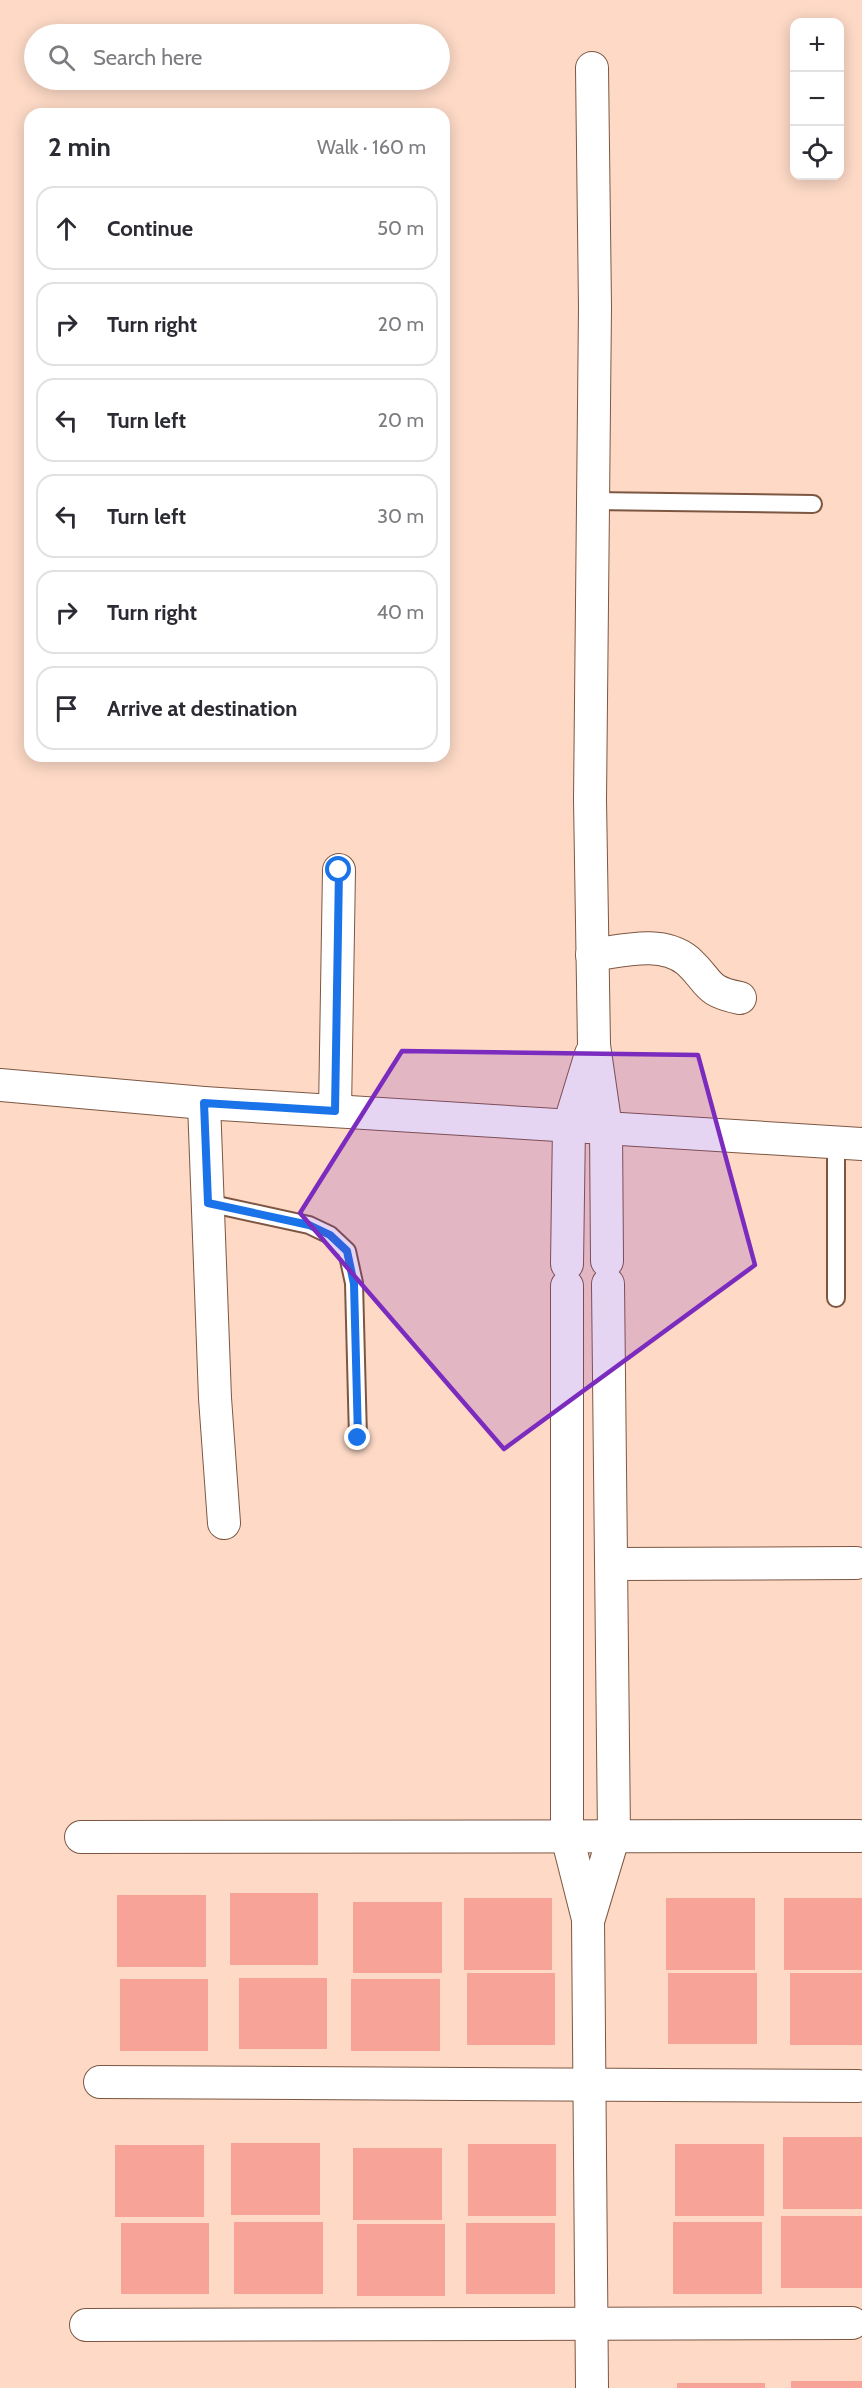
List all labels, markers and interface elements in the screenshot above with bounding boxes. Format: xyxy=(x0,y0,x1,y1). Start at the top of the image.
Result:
map controls xyxy=(790,18,844,180)
button: + xyxy=(790,18,844,72)
search box xyxy=(24,24,450,90)
icon: search xyxy=(45,41,78,74)
text: Search here xyxy=(93,44,202,71)
button: − xyxy=(790,72,844,126)
button: locate xyxy=(790,126,844,180)
text: 2 min xyxy=(48,131,111,163)
text: Walk · 160 m xyxy=(317,135,426,159)
icon: ahead xyxy=(50,212,83,245)
text: Continue xyxy=(107,215,193,242)
text: 50 m xyxy=(377,216,424,240)
icon: right xyxy=(50,308,83,341)
text: Turn right xyxy=(107,311,197,338)
text: 20 m xyxy=(378,312,424,336)
icon: left xyxy=(50,404,83,437)
text: Turn left xyxy=(107,407,186,434)
text: 20 m xyxy=(378,408,424,432)
icon: left xyxy=(50,500,83,533)
text: Turn left xyxy=(107,503,186,530)
text: 30 m xyxy=(377,504,424,528)
icon: right xyxy=(50,596,83,629)
text: Turn right xyxy=(107,599,197,626)
text: 40 m xyxy=(376,600,424,624)
icon: arrive xyxy=(50,692,83,725)
text: Arrive at destination xyxy=(107,695,297,722)
route start xyxy=(325,856,351,882)
route end xyxy=(344,1424,370,1450)

